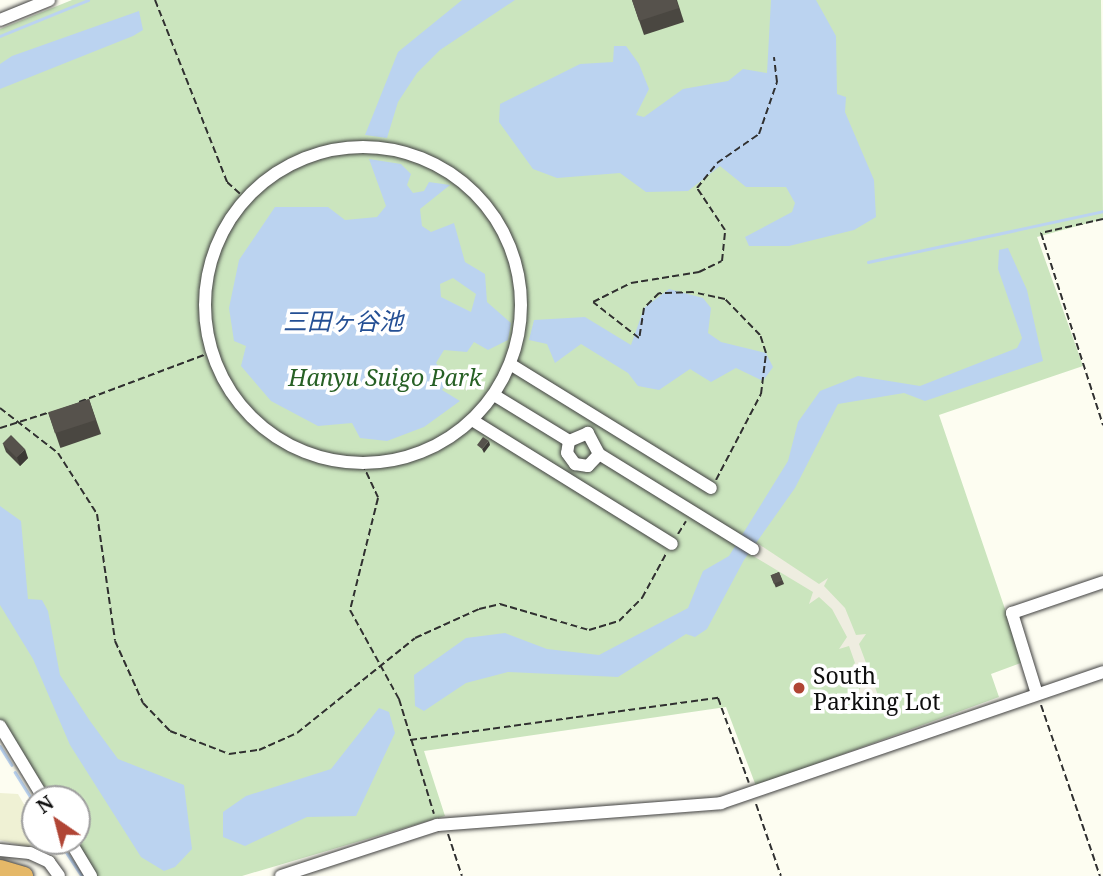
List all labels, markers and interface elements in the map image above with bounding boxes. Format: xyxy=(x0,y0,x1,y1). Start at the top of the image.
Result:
water label: 三田ヶ谷池 xyxy=(283,307,403,335)
park label: Hanyu Suigo Park xyxy=(288,363,482,391)
place label: South Parking Lot xyxy=(813,661,940,715)
marker: South Parking Lot xyxy=(791,680,807,696)
north arrow xyxy=(21,785,91,855)
text: N xyxy=(32,789,59,819)

